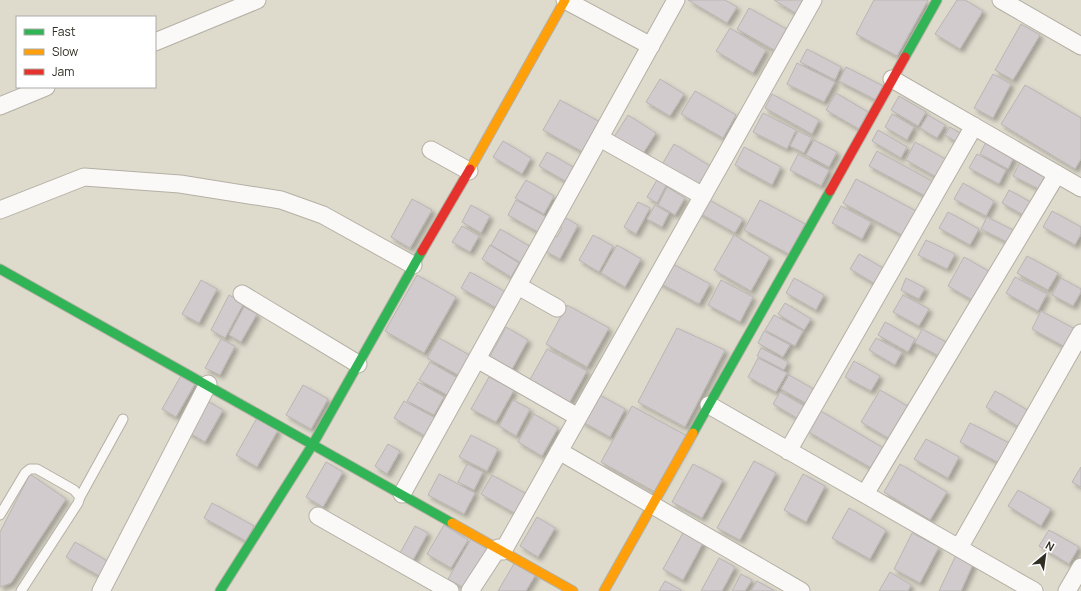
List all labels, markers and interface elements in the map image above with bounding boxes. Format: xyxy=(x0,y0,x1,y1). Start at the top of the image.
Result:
legend xyxy=(16,16,156,88)
text: Fast xyxy=(52,23,76,40)
text: Slow xyxy=(52,43,78,60)
text: Jam xyxy=(52,63,74,80)
north arrow xyxy=(1025,535,1065,575)
text: N xyxy=(1043,537,1057,554)

